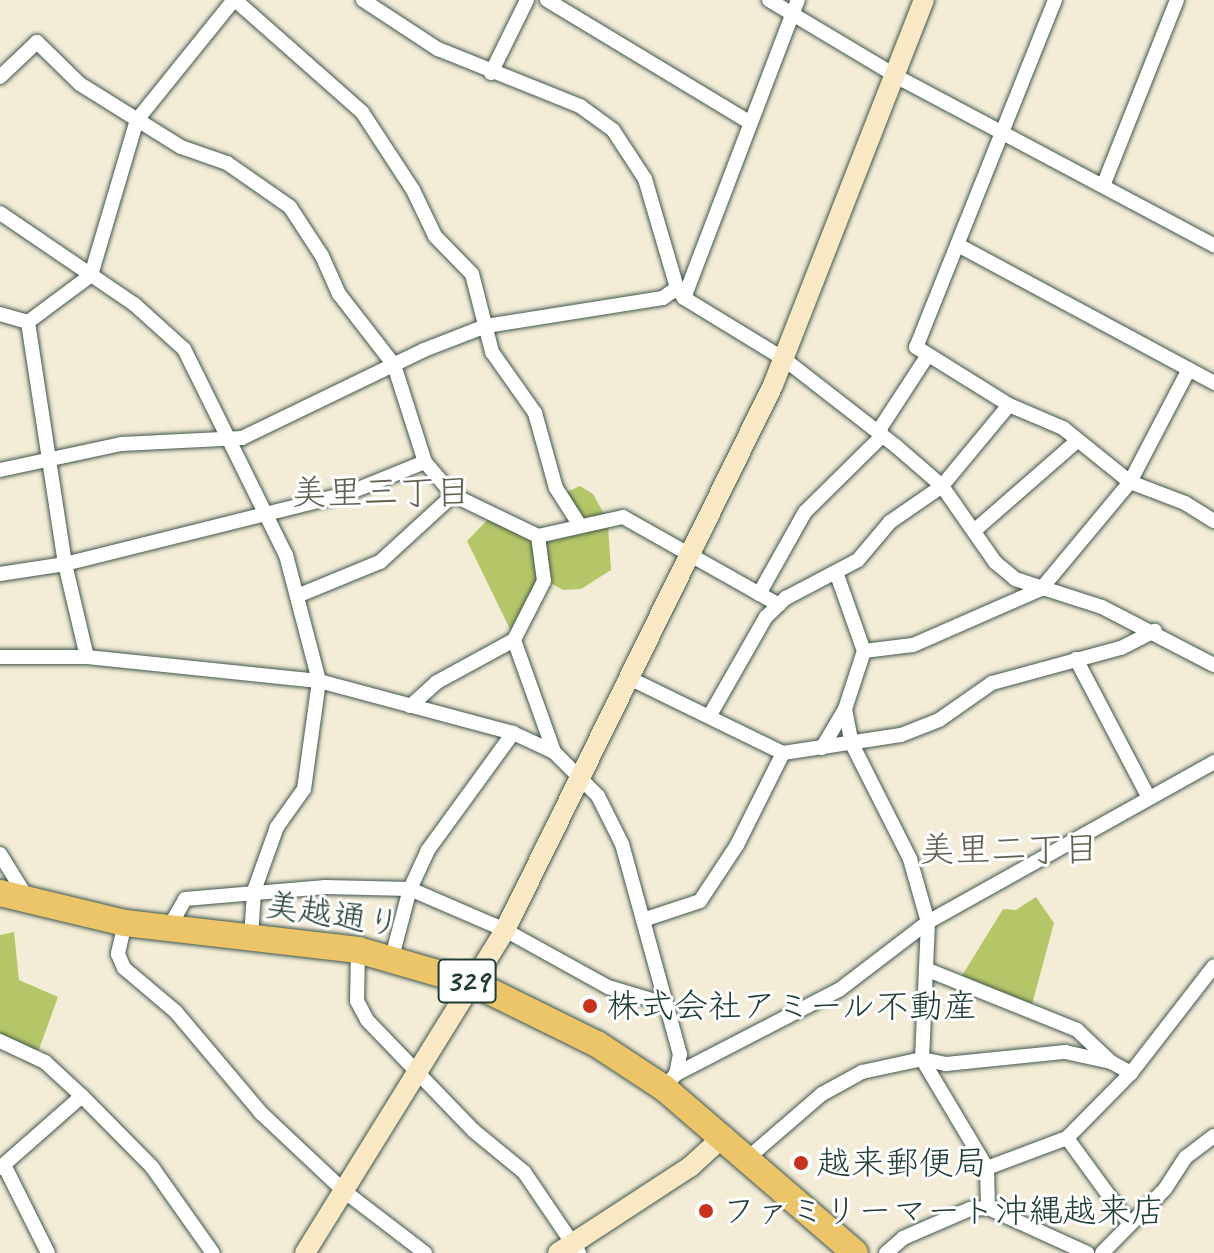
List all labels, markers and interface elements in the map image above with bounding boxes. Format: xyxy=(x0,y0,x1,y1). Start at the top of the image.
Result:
district label: 美里三丁目 xyxy=(291,471,471,515)
district label: 美里二丁目 xyxy=(919,828,1099,872)
street label: 美越通り xyxy=(263,883,403,945)
road number: 329 xyxy=(437,953,497,1009)
place label: 株式会社アミール不動産 xyxy=(606,986,979,1026)
marker: 株式会社アミール不動産 xyxy=(581,997,599,1015)
place label: 越来郵便局 xyxy=(817,1143,987,1183)
marker: 越来郵便局 xyxy=(792,1154,810,1172)
place label: ファミリーマート沖縄越来店 xyxy=(722,1191,1164,1231)
marker: ファミリーマート沖縄越来店 xyxy=(697,1202,715,1220)

